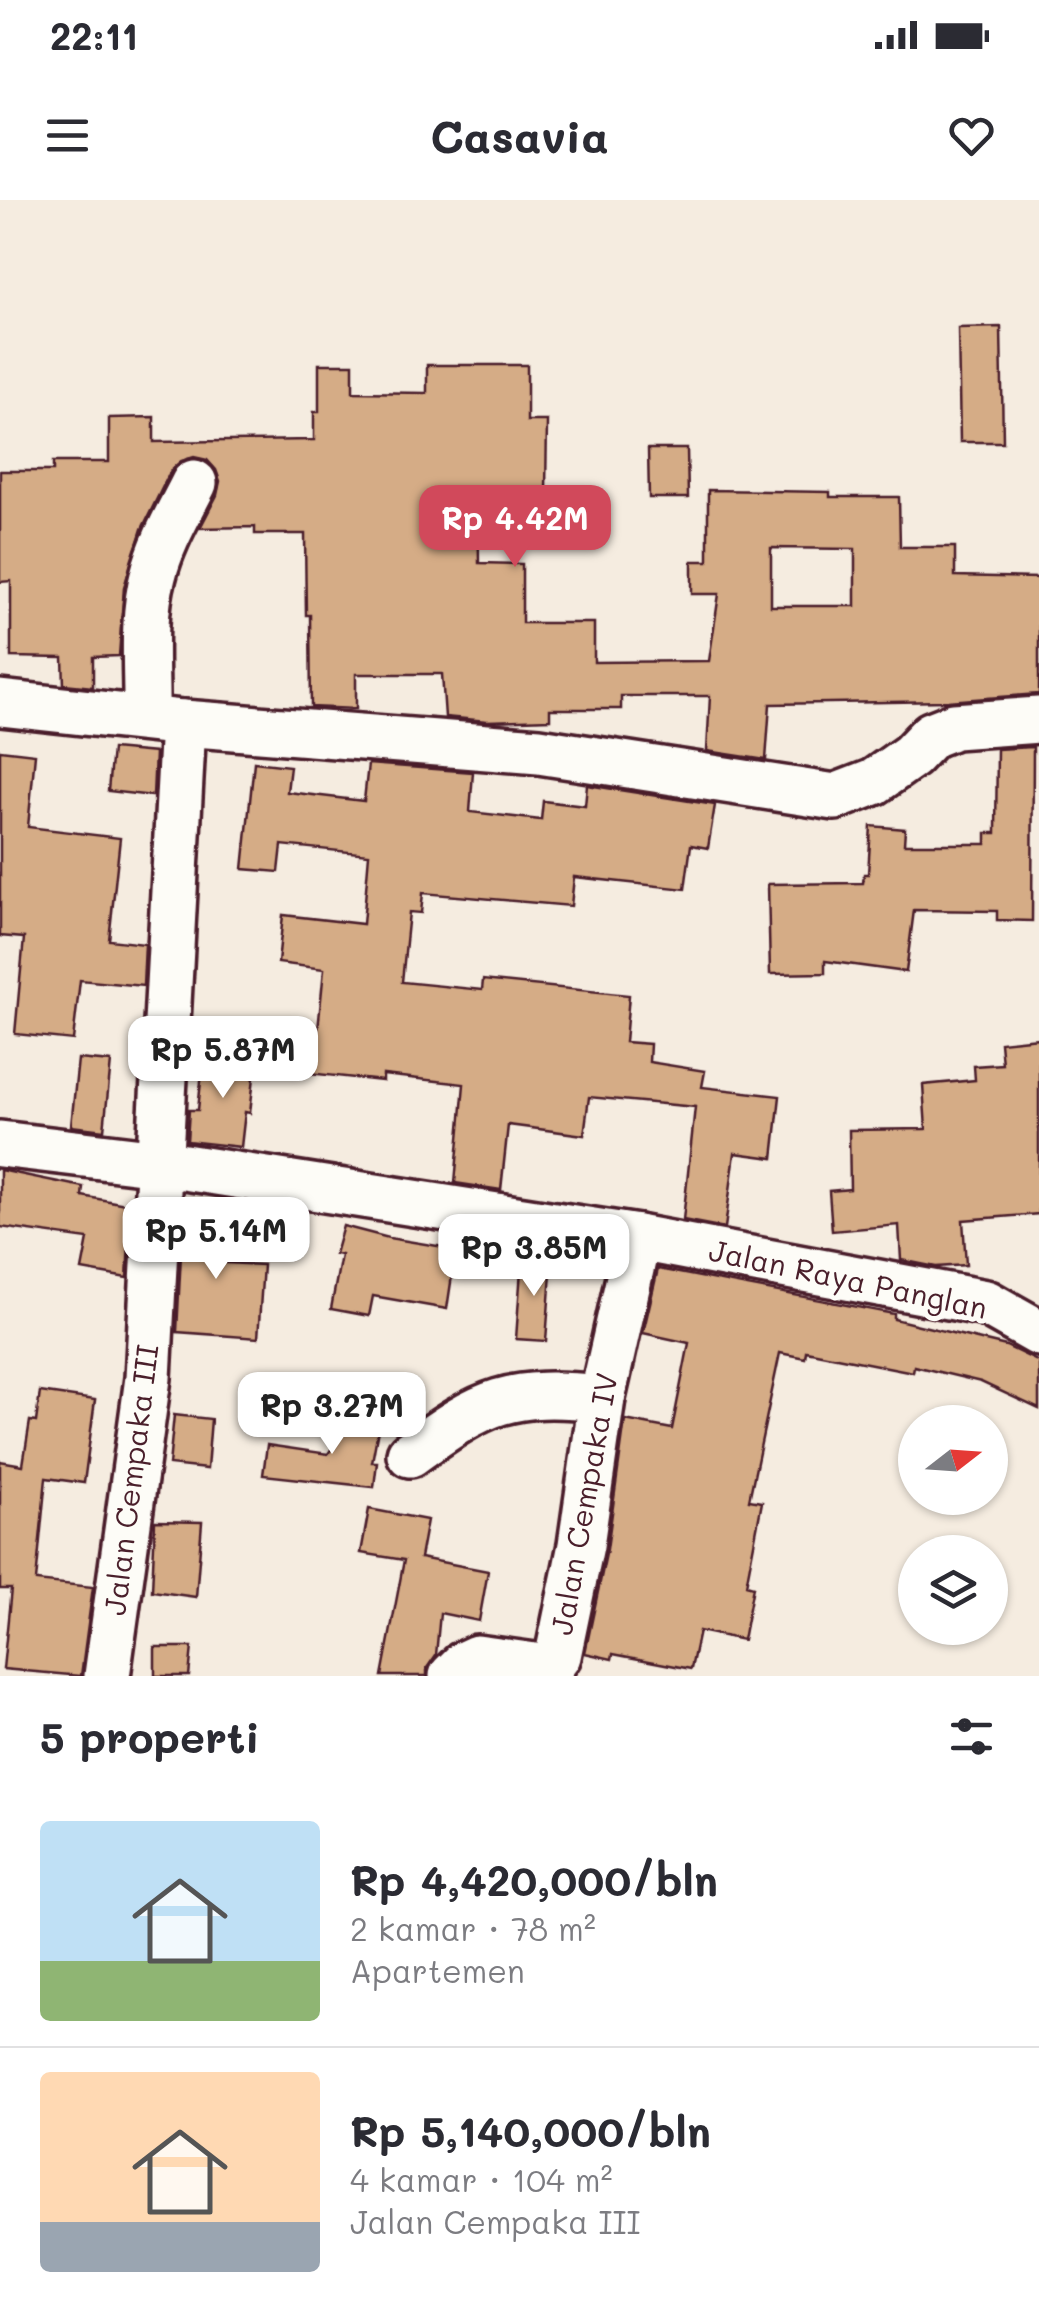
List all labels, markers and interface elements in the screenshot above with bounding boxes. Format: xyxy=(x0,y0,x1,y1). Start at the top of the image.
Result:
text: 22:11 xyxy=(50,10,138,60)
text: Casavia xyxy=(430,106,609,164)
icon: menu xyxy=(40,108,95,163)
icon: heart xyxy=(944,108,999,163)
pin: Rp 4.42M xyxy=(412,485,618,570)
text: Rp 4.42M xyxy=(441,496,589,538)
pin: Rp 5.87M xyxy=(120,1016,326,1101)
text: Rp 5.87M xyxy=(150,1027,296,1069)
pin: Rp 5.14M xyxy=(113,1197,319,1282)
text: Rp 5.14M xyxy=(145,1208,287,1250)
pin: Rp 3.85M xyxy=(431,1214,637,1299)
text: Rp 3.85M xyxy=(460,1225,608,1267)
street label: Jalan Raya Panglan xyxy=(706,1229,991,1327)
street label: Jalan Cempaka III xyxy=(94,1342,166,1617)
street label: Jalan Cempaka IV xyxy=(540,1370,626,1638)
pin: Rp 3.27M xyxy=(229,1372,435,1457)
text: Rp 3.27M xyxy=(260,1383,404,1425)
north arrow xyxy=(898,1405,1008,1515)
map controls xyxy=(898,1405,1008,1645)
button: layers xyxy=(898,1535,1008,1645)
text: 5 properti xyxy=(40,1709,260,1764)
icon: filters xyxy=(944,1709,999,1764)
text: Rp 4,420,000/bln xyxy=(350,1852,718,1907)
icon: home xyxy=(120,1861,240,1981)
text: 2 kamar · 78 m² xyxy=(350,1907,596,1949)
text: Apartemen xyxy=(350,1949,525,1991)
text: Rp 5,140,000/bln xyxy=(350,2103,711,2158)
icon: home xyxy=(120,2112,240,2232)
text: 4 kamar · 104 m² xyxy=(350,2158,613,2200)
text: Jalan Cempaka III xyxy=(350,2200,641,2242)

